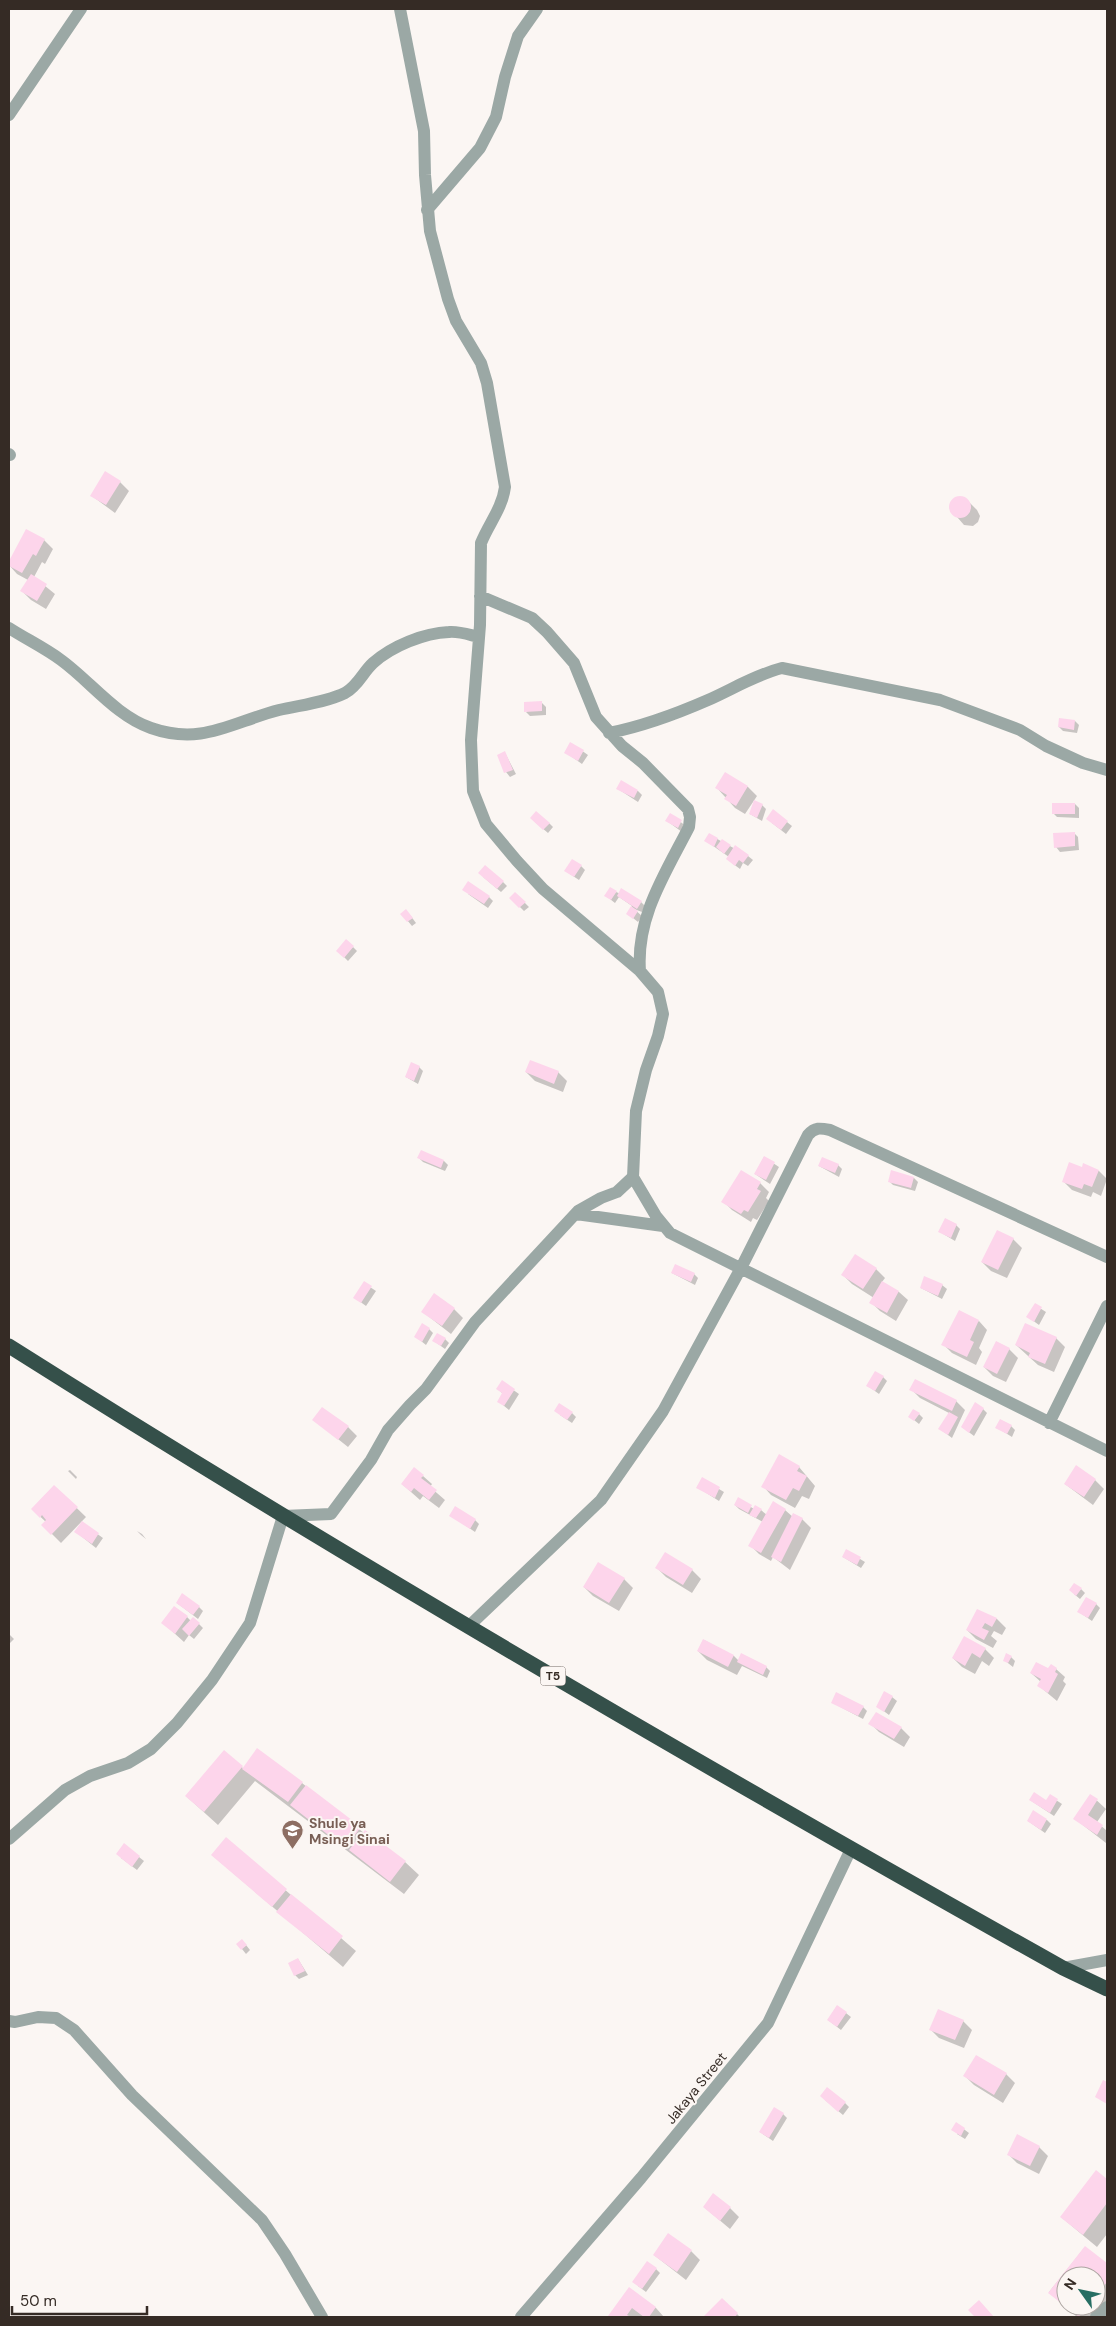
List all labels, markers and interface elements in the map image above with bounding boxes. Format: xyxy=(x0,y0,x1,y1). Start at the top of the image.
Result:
road number: T5 xyxy=(540,1666,566,1685)
place label: Shule ya Msingi Sinai xyxy=(309,1814,390,1848)
school or university icon: Shule ya Msingi Sinai xyxy=(281,1819,305,1850)
street label: Jakaya Street xyxy=(662,2048,730,2128)
north arrow xyxy=(1056,2266,1106,2316)
text: N xyxy=(1060,2275,1080,2293)
scale bar xyxy=(12,2284,148,2316)
text: 50 m xyxy=(20,2291,57,2311)

